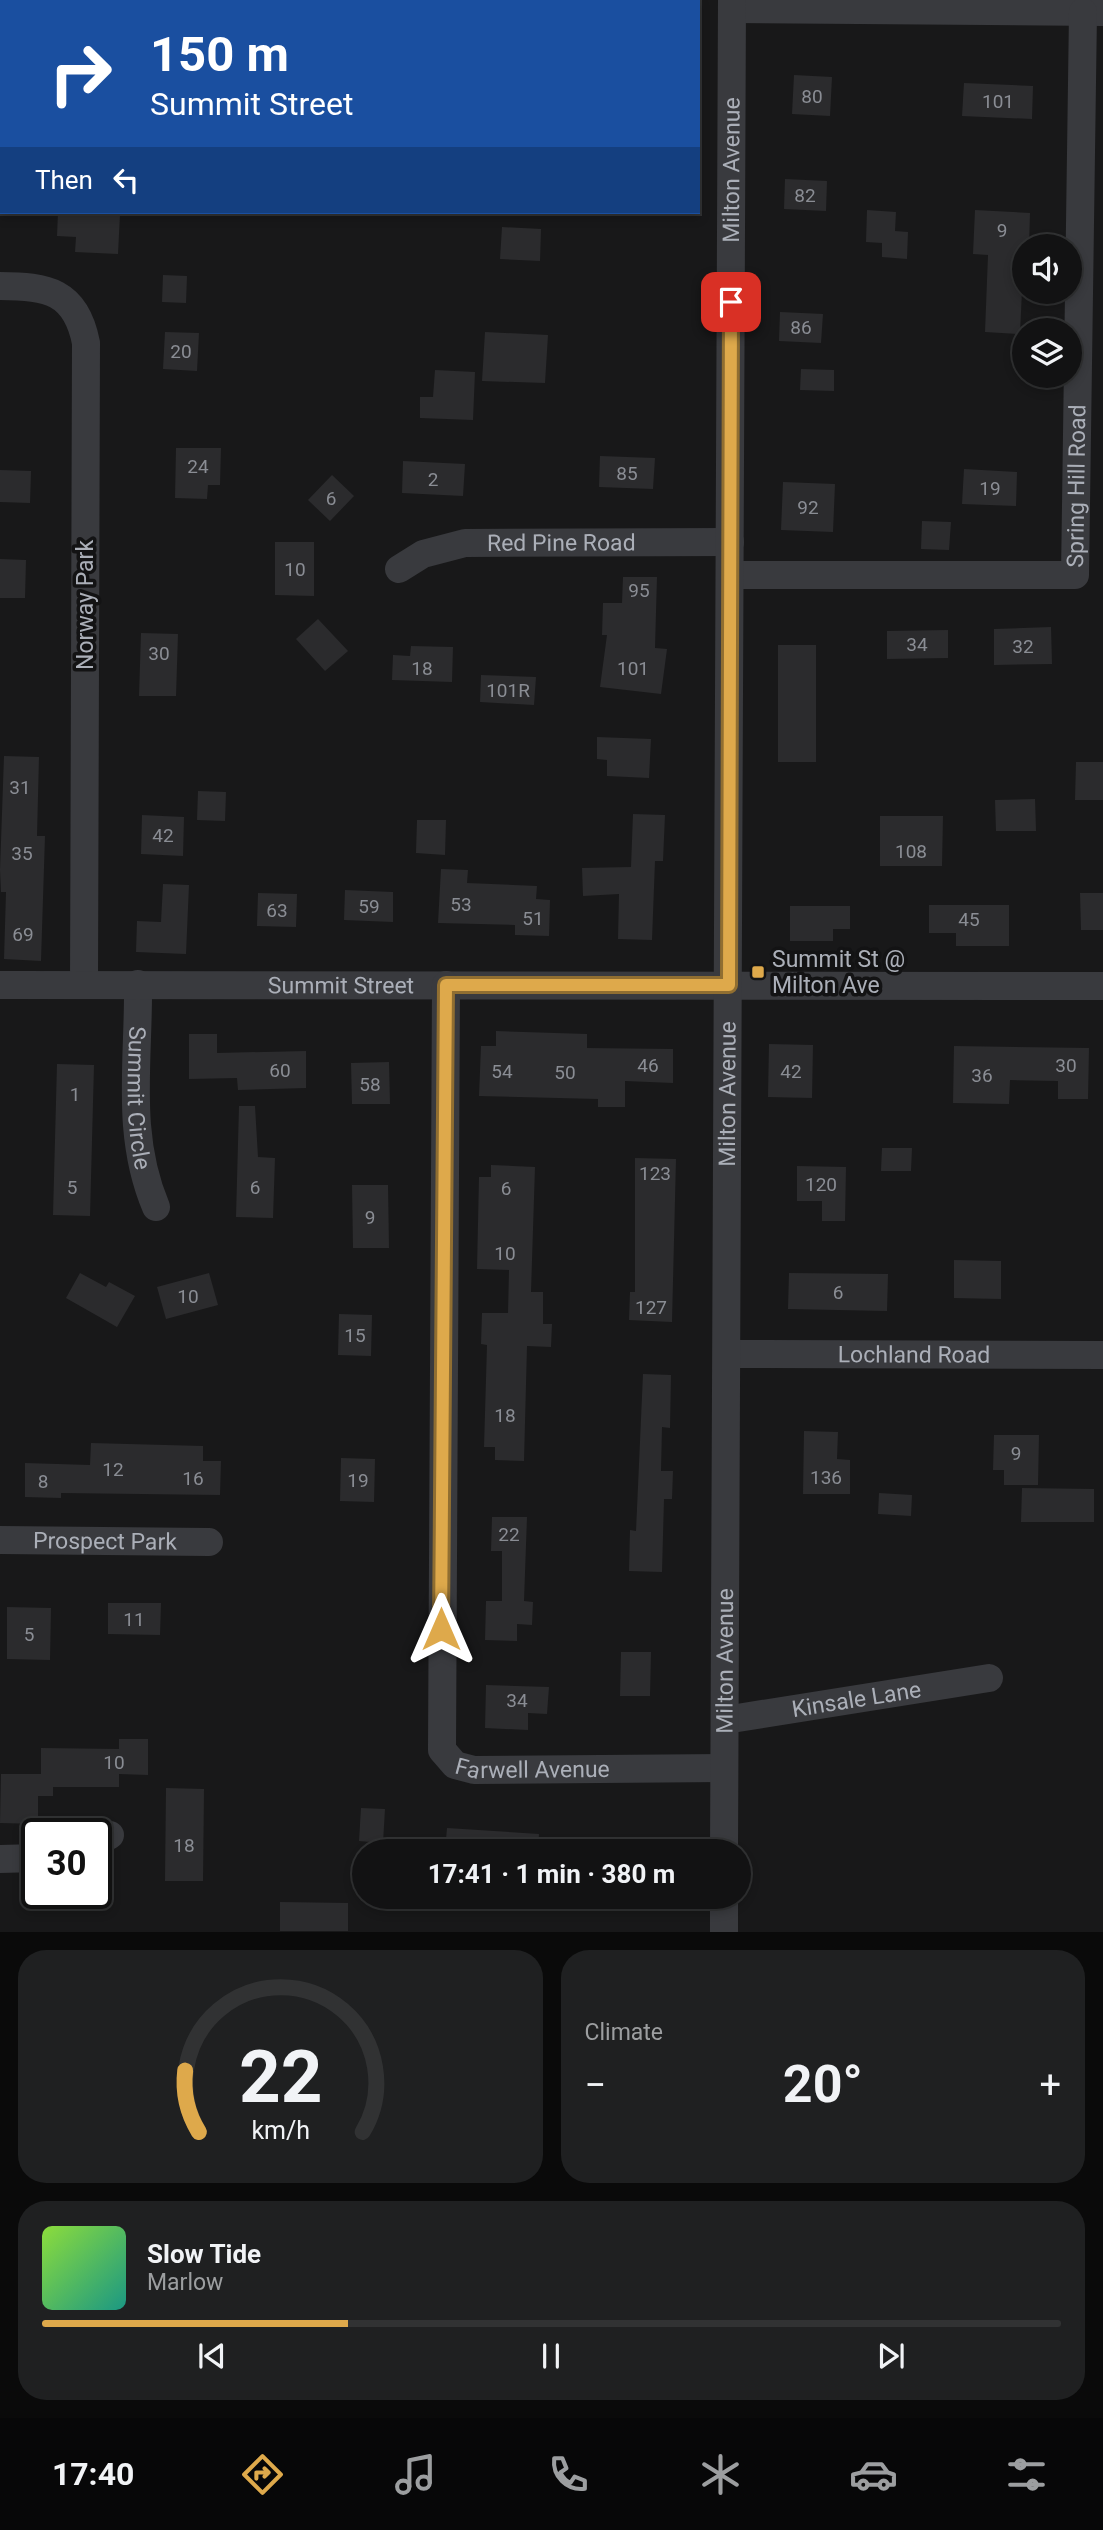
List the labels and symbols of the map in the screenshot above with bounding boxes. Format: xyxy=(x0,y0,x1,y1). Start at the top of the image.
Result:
house number: 80 xyxy=(801,85,823,108)
house number: 101 xyxy=(982,90,1014,113)
street label: Milton Avenue xyxy=(718,97,746,243)
house number: 82 xyxy=(794,184,816,207)
house number: 9 xyxy=(997,219,1007,242)
pin xyxy=(701,272,761,332)
house number: 86 xyxy=(790,316,812,339)
house number: 20 xyxy=(170,340,192,363)
street label: Spring Hill Road xyxy=(1062,404,1091,568)
house number: 24 xyxy=(187,455,209,478)
house number: 85 xyxy=(616,462,638,485)
house number: 2 xyxy=(428,468,438,491)
house number: 19 xyxy=(979,477,1001,500)
house number: 6 xyxy=(326,487,336,510)
house number: 92 xyxy=(797,496,819,519)
street label: Red Pine Road xyxy=(487,529,636,557)
street label: Norway Park xyxy=(72,540,99,670)
house number: 10 xyxy=(284,558,306,581)
house number: 95 xyxy=(628,579,650,602)
house number: 34 xyxy=(906,633,928,656)
house number: 32 xyxy=(1012,635,1034,658)
house number: 30 xyxy=(148,642,170,665)
house number: 18 xyxy=(411,657,433,680)
house number: 101 xyxy=(617,657,649,680)
house number: 101R xyxy=(486,679,530,702)
house number: 31 xyxy=(9,776,31,799)
house number: 42 xyxy=(152,824,174,847)
house number: 108 xyxy=(895,840,927,863)
house number: 35 xyxy=(11,842,33,865)
house number: 53 xyxy=(450,893,472,916)
house number: 59 xyxy=(358,895,380,918)
house number: 63 xyxy=(266,899,288,922)
house number: 51 xyxy=(522,907,544,930)
house number: 45 xyxy=(958,908,980,931)
house number: 69 xyxy=(12,923,34,946)
place label: Summit St @ Milton Ave xyxy=(772,946,905,999)
marker: Summit St @ Milton Ave xyxy=(750,964,766,980)
street label: Summit Street xyxy=(268,972,414,999)
street label: Milton Avenue xyxy=(714,1021,742,1167)
street label: Summit Circle xyxy=(122,1026,156,1172)
house number: 46 xyxy=(637,1054,659,1077)
house number: 30 xyxy=(1055,1054,1077,1077)
house number: 60 xyxy=(269,1059,291,1082)
house number: 54 xyxy=(491,1060,513,1083)
house number: 42 xyxy=(780,1060,802,1083)
house number: 50 xyxy=(554,1061,576,1084)
house number: 36 xyxy=(971,1064,993,1087)
house number: 58 xyxy=(359,1073,381,1096)
house number: 1 xyxy=(70,1083,80,1106)
house number: 123 xyxy=(639,1162,671,1185)
house number: 120 xyxy=(805,1173,837,1196)
house number: 5 xyxy=(67,1176,77,1199)
house number: 6 xyxy=(250,1176,260,1199)
house number: 6 xyxy=(501,1177,511,1200)
house number: 9 xyxy=(365,1206,375,1229)
house number: 10 xyxy=(494,1242,516,1265)
house number: 6 xyxy=(833,1281,843,1304)
house number: 10 xyxy=(177,1285,199,1308)
house number: 127 xyxy=(635,1296,667,1319)
house number: 15 xyxy=(344,1324,366,1347)
street label: Lochland Road xyxy=(838,1341,990,1369)
house number: 18 xyxy=(494,1404,516,1427)
house number: 9 xyxy=(1011,1442,1021,1465)
house number: 12 xyxy=(102,1458,124,1481)
house number: 136 xyxy=(810,1466,842,1489)
house number: 16 xyxy=(182,1467,204,1490)
house number: 19 xyxy=(347,1469,369,1492)
house number: 8 xyxy=(38,1470,48,1493)
house number: 22 xyxy=(498,1523,520,1546)
street label: Prospect Park xyxy=(33,1527,177,1556)
street label: Milton Avenue xyxy=(712,1588,739,1734)
position arrow xyxy=(404,1592,478,1666)
house number: 11 xyxy=(123,1608,145,1631)
house number: 5 xyxy=(24,1623,34,1646)
street label: Kinsale Lane xyxy=(790,1676,923,1723)
house number: 34 xyxy=(506,1689,528,1712)
house number: 10 xyxy=(103,1751,125,1774)
street label: Farwell Avenue xyxy=(452,1753,610,1785)
speed limit sign: 30 xyxy=(21,1818,112,1909)
house number: 18 xyxy=(173,1834,195,1857)

